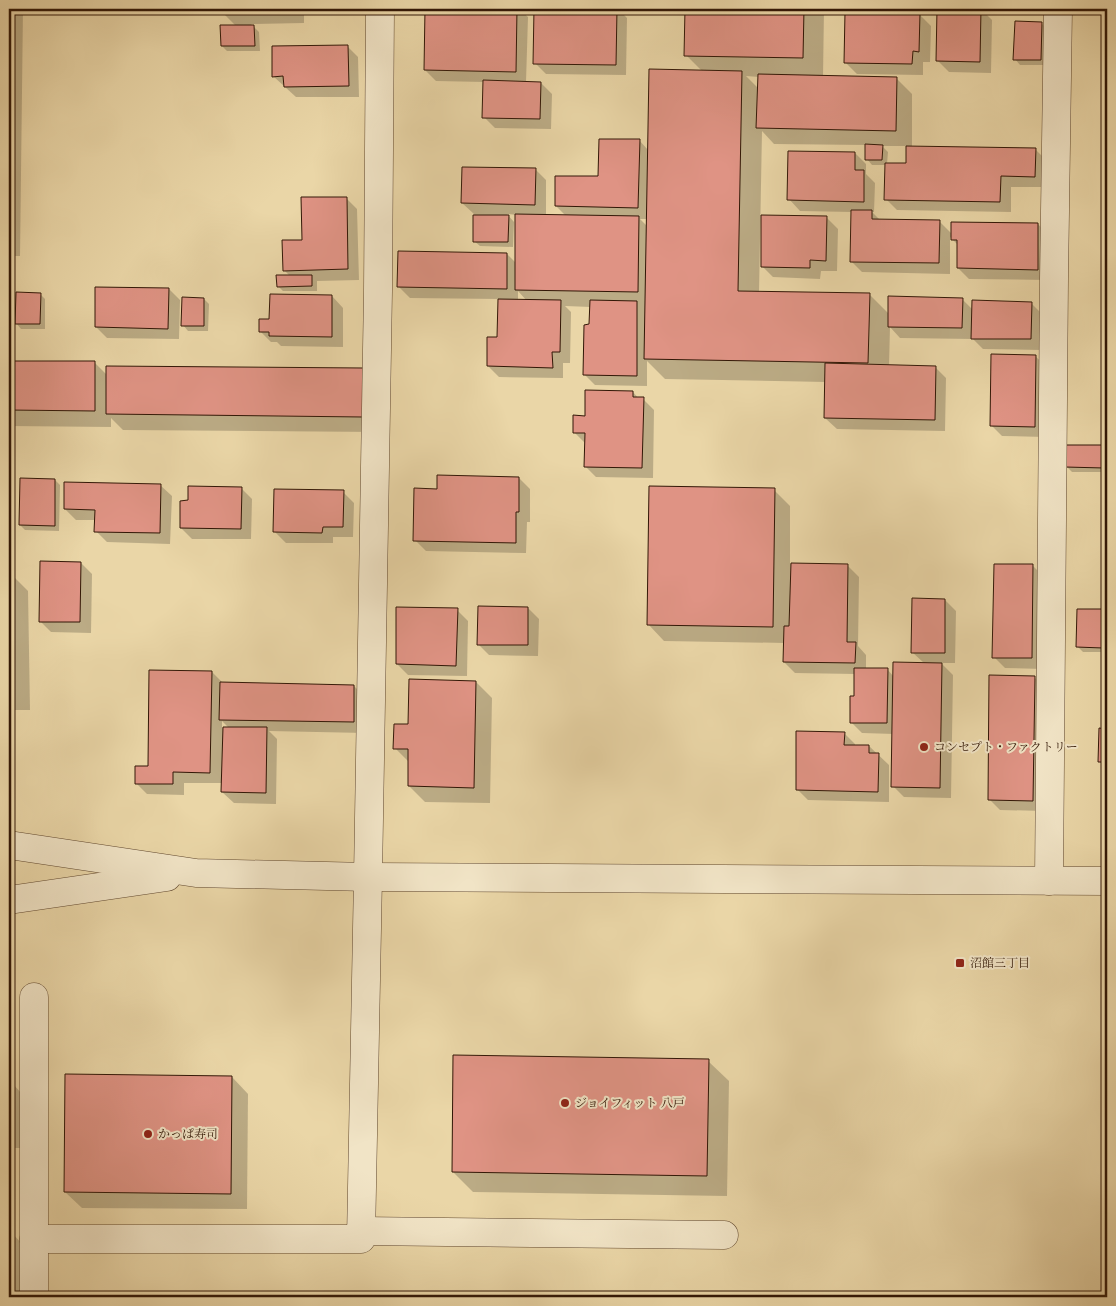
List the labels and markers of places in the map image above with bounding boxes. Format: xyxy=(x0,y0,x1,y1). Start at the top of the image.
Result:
place label: コンセプト・ファクトリー xyxy=(934,739,1078,754)
marker: コンセプト・ファクトリー xyxy=(918,741,930,753)
place label: 沼館三丁目 xyxy=(970,955,1030,970)
marker: 沼館三丁目 xyxy=(954,957,966,969)
place label: ジョイフィット 八戸 xyxy=(575,1095,685,1110)
marker: ジョイフィット 八戸 xyxy=(559,1097,571,1109)
place label: かっぱ寿司 xyxy=(158,1126,218,1141)
marker: かっぱ寿司 xyxy=(142,1128,154,1140)

